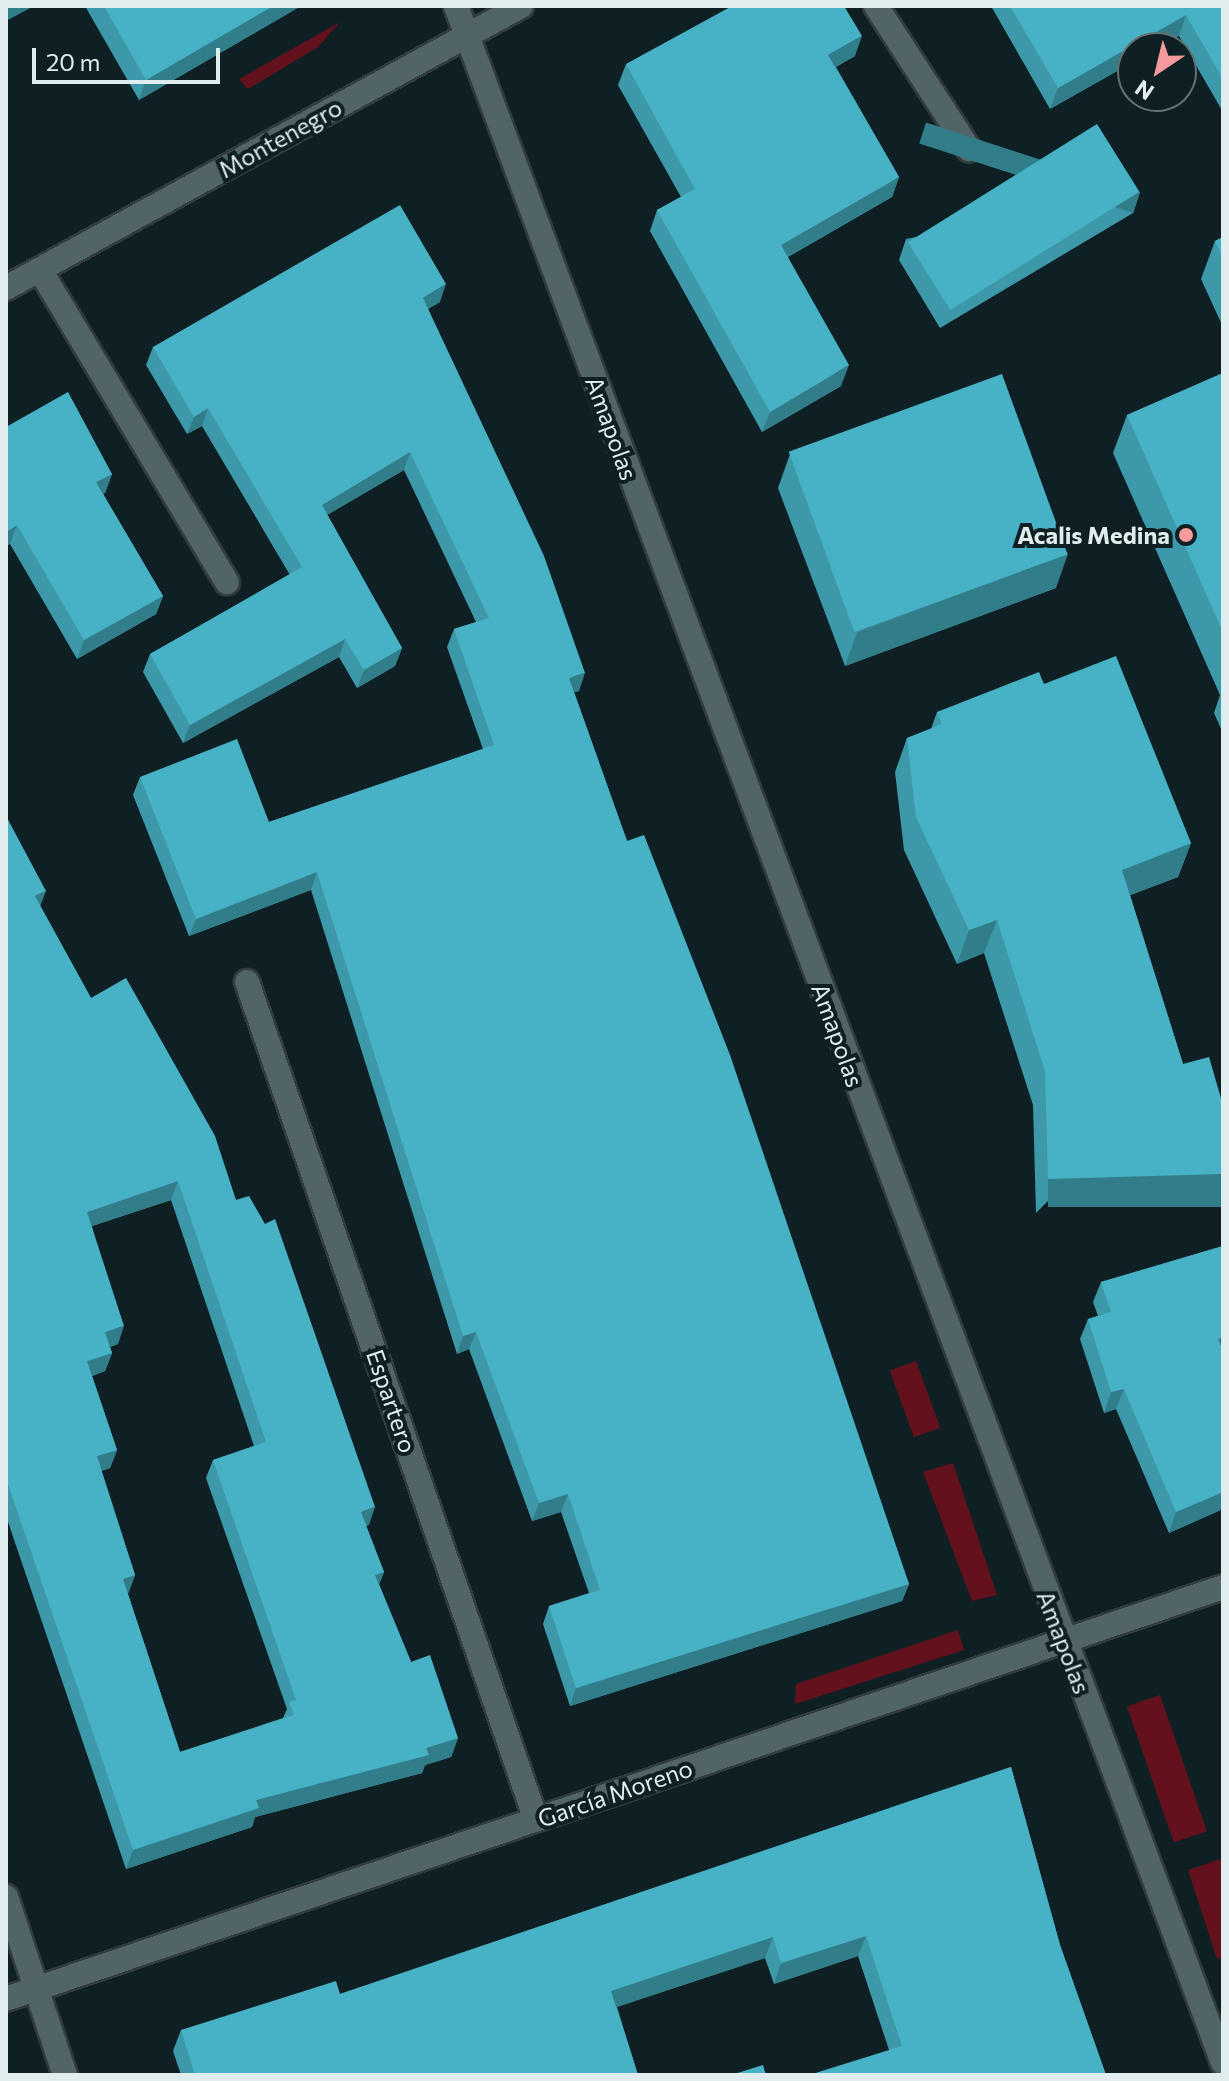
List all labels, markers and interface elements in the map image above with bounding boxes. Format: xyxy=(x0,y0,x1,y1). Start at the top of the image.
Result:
scale bar xyxy=(36,32,224,82)
north arrow xyxy=(1117,32,1197,112)
text: 20 m xyxy=(46,47,100,76)
text: N xyxy=(1130,75,1159,106)
street label: Montenegro xyxy=(213,92,347,184)
street label: Amapolas xyxy=(580,372,644,484)
place label: Acalis Medina xyxy=(1017,521,1170,549)
marker: Acalis Medina xyxy=(1177,526,1195,544)
street label: Amapolas xyxy=(806,979,870,1091)
street label: Espartero xyxy=(361,1346,423,1456)
street label: Amapolas xyxy=(1031,1586,1097,1698)
street label: García Moreno xyxy=(534,1753,696,1833)

